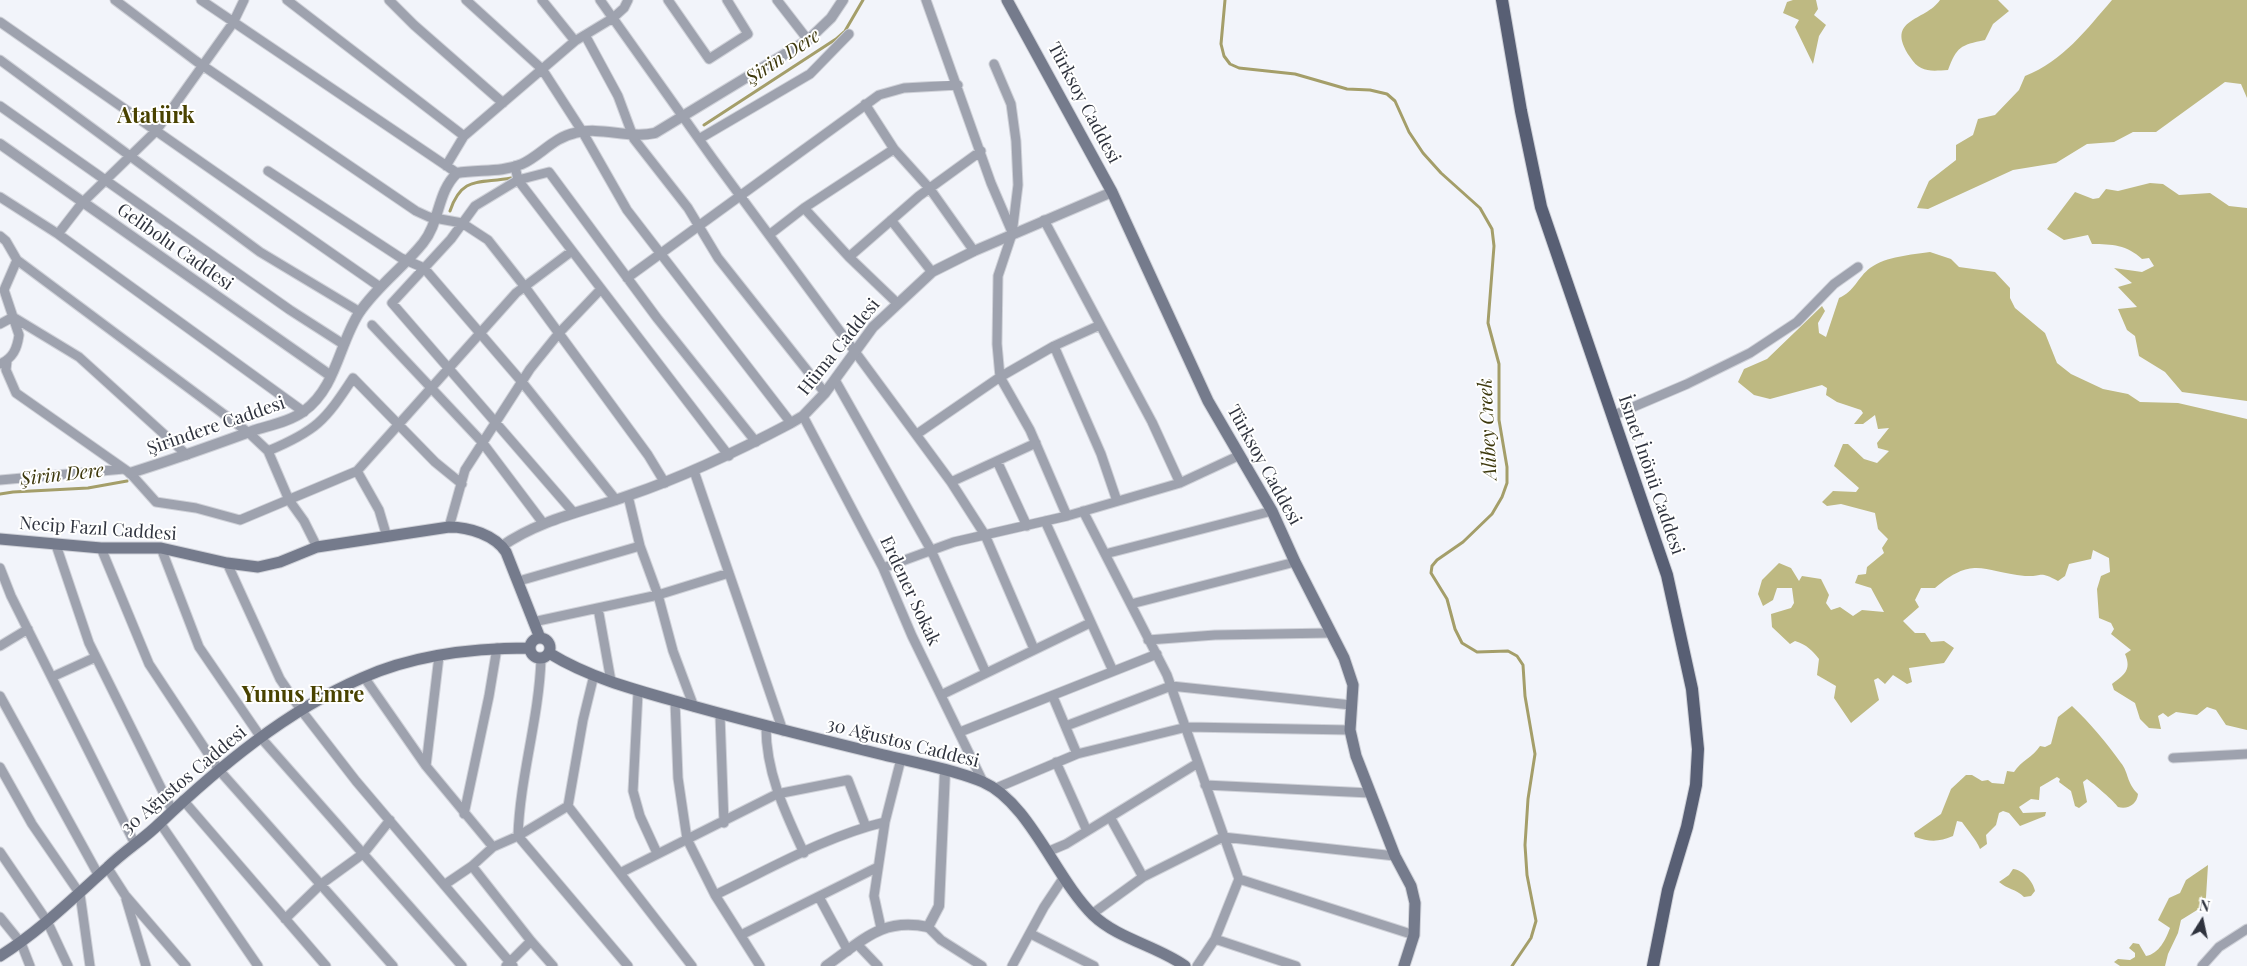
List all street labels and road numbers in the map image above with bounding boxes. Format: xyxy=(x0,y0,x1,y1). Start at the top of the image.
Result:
street label: Türksoy Caddesi xyxy=(1043,39,1125,167)
street label: Gelibolu Caddesi xyxy=(113,199,237,295)
street label: Hüma Caddesi xyxy=(793,294,885,400)
street label: Şirindere Caddesi xyxy=(144,392,288,460)
street label: İsmet İnönü Caddesi xyxy=(1614,392,1688,558)
street label: Türksoy Caddesi xyxy=(1222,401,1306,529)
street label: Necip Fazıl Caddesi xyxy=(19,513,177,545)
street label: Erdener Sokak xyxy=(875,533,945,649)
street label: 30 Ağustos Caddesi xyxy=(825,714,981,772)
street label: 30 Ağustos Caddesi xyxy=(117,722,251,838)

